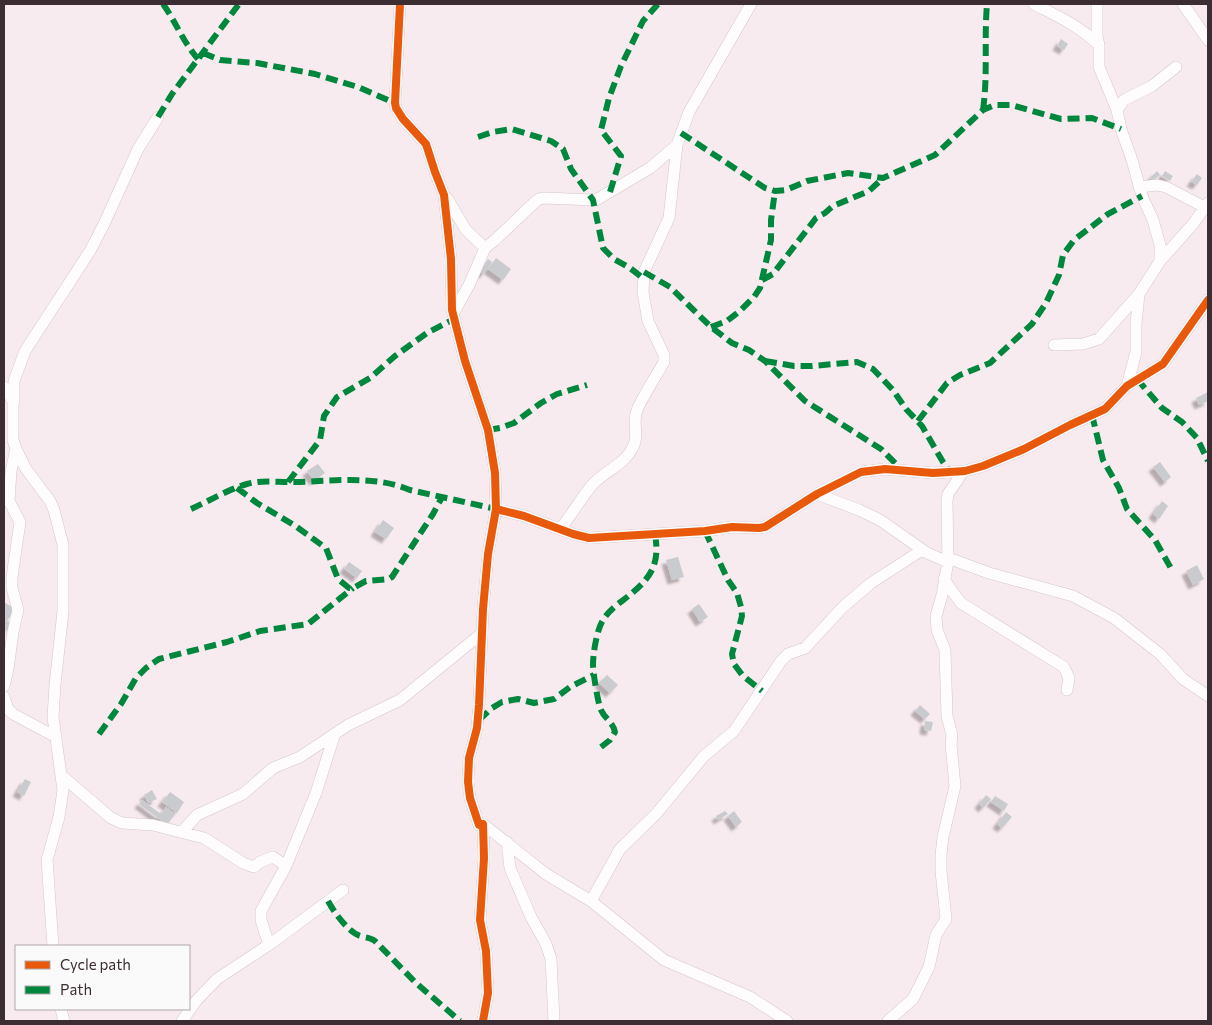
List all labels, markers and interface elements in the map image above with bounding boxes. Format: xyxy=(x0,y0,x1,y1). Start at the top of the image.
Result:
legend xyxy=(15,945,190,1010)
text: Cycle path xyxy=(60,955,131,973)
text: Path xyxy=(60,980,92,998)

